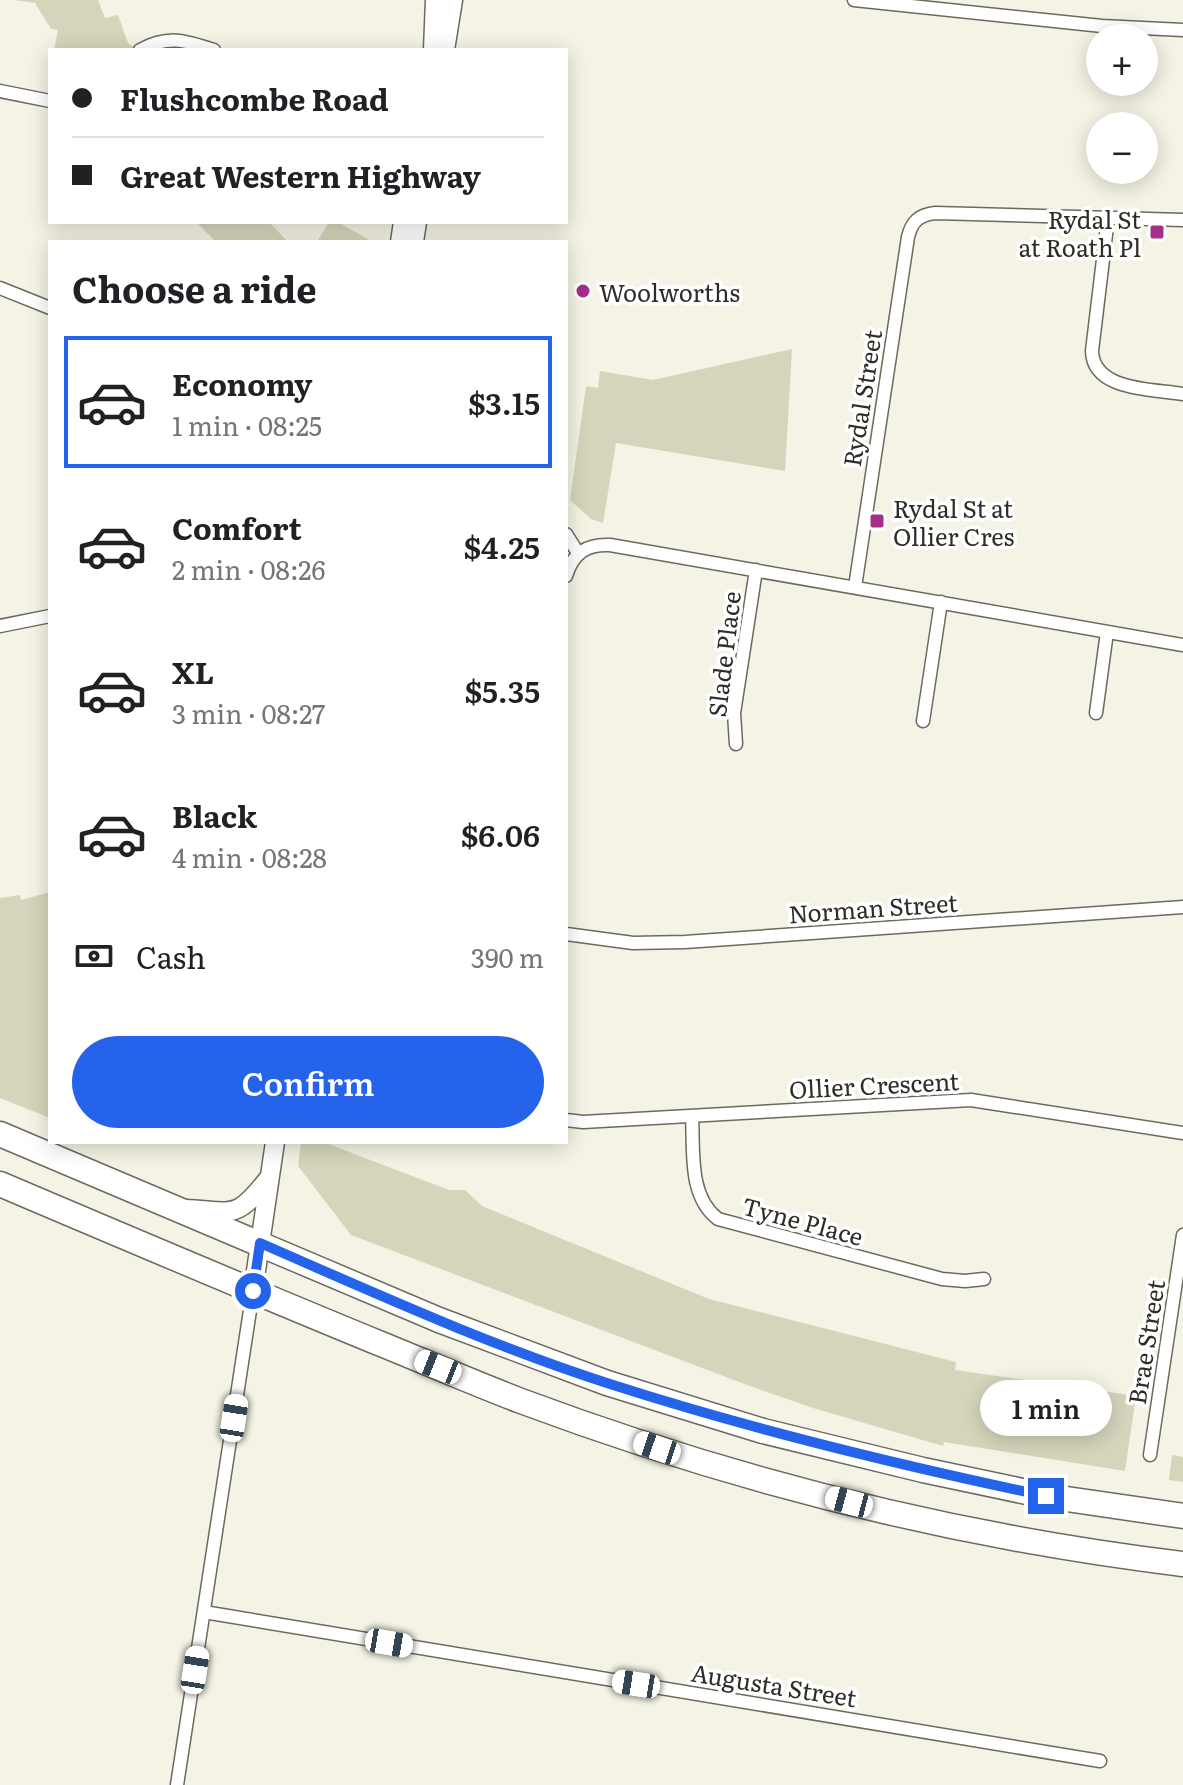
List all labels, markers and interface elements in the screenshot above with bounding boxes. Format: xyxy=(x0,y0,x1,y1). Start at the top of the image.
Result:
map controls xyxy=(1086,24,1158,184)
button: + xyxy=(1086,24,1158,96)
text: Flushcombe Road xyxy=(120,76,389,120)
button: − xyxy=(1086,112,1158,184)
text: Great Western Highway xyxy=(120,153,481,197)
place label: Rydal St at Roath Pl xyxy=(1018,201,1141,264)
marker: Rydal St at Roath Pl xyxy=(1148,223,1166,241)
text: Choose a ride xyxy=(72,261,317,314)
place label: Woolworths xyxy=(599,274,740,309)
marker: Woolworths xyxy=(574,282,592,300)
street label: Rydal Street xyxy=(833,327,889,469)
text: Economy xyxy=(172,361,312,405)
icon: car xyxy=(76,366,148,438)
text: $3.15 xyxy=(468,380,540,424)
text: 1 min · 08:25 xyxy=(172,405,322,444)
place label: Rydal St at Ollier Cres xyxy=(893,490,1014,553)
text: Comfort xyxy=(172,505,302,549)
icon: car xyxy=(76,510,148,582)
marker: Rydal St at Ollier Cres xyxy=(868,512,886,530)
text: $4.25 xyxy=(464,524,540,568)
text: 2 min · 08:26 xyxy=(172,549,325,588)
street label: Slade Place xyxy=(698,589,748,719)
text: XL xyxy=(172,649,214,693)
icon: car xyxy=(76,654,148,726)
text: $5.35 xyxy=(465,668,540,712)
text: 3 min · 08:27 xyxy=(172,693,325,732)
text: Black xyxy=(172,793,257,837)
icon: car xyxy=(76,798,148,870)
text: $6.06 xyxy=(461,812,540,856)
text: 4 min · 08:28 xyxy=(172,837,327,876)
street label: Norman Street xyxy=(787,884,959,930)
icon: cash xyxy=(72,934,116,978)
text: Cash xyxy=(136,934,206,978)
text: 390 m xyxy=(471,937,544,976)
button: Confirm xyxy=(72,1036,544,1128)
street label: Ollier Crescent xyxy=(788,1062,960,1106)
street label: Tyne Place xyxy=(739,1187,867,1253)
route start xyxy=(235,1273,271,1309)
street label: Brae Street xyxy=(1118,1277,1172,1407)
car xyxy=(411,1347,465,1387)
callout: 1 min xyxy=(980,1380,1112,1436)
text: 1 min xyxy=(1012,1388,1080,1427)
car xyxy=(218,1392,250,1444)
car xyxy=(630,1429,684,1467)
route end xyxy=(1028,1478,1064,1514)
car xyxy=(823,1484,875,1520)
car xyxy=(363,1627,415,1659)
car xyxy=(179,1644,211,1696)
street label: Augusta Street xyxy=(689,1654,859,1714)
car xyxy=(610,1668,662,1700)

